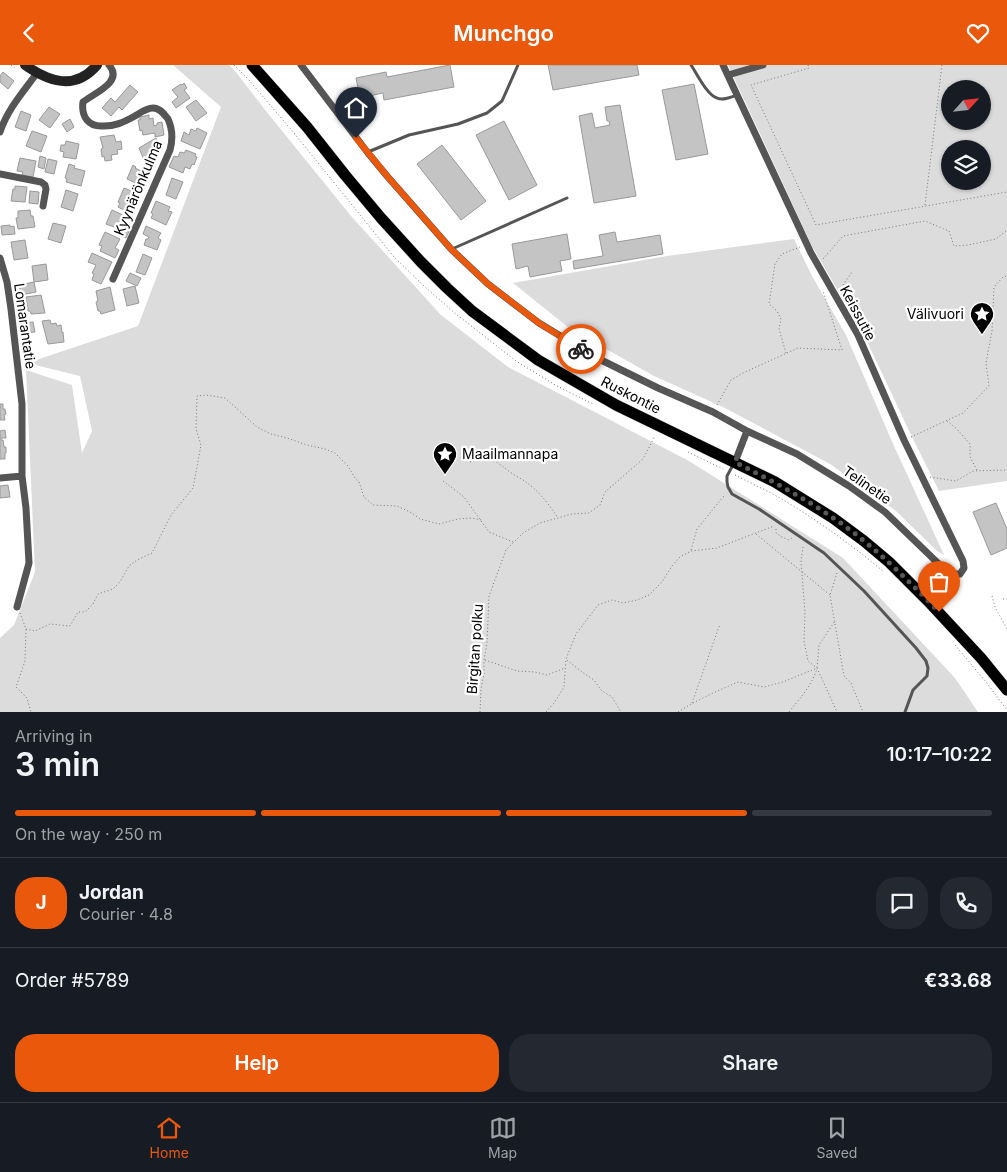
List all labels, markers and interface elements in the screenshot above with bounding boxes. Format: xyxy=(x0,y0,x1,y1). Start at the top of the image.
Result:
icon: back xyxy=(15,19,43,47)
icon: heart xyxy=(964,19,992,47)
text: Munchgo xyxy=(453,20,554,46)
north arrow xyxy=(941,80,991,130)
map controls xyxy=(941,80,991,190)
pin xyxy=(335,87,377,138)
icon: home xyxy=(342,94,370,122)
street label: Kyynärönkulma xyxy=(110,138,165,238)
button: layers xyxy=(941,140,991,190)
street label: Lomarantatie xyxy=(11,282,40,370)
street label: Keissutie xyxy=(837,282,880,343)
place icon: Välivuori xyxy=(969,301,995,335)
place label: Välivuori xyxy=(907,305,964,322)
courier xyxy=(556,324,606,374)
icon: bike xyxy=(567,335,595,363)
street label: Ruskontie xyxy=(598,372,664,417)
place icon: Maailmannapa xyxy=(432,441,458,475)
place label: Maailmannapa xyxy=(462,445,558,462)
street label: Telinetie xyxy=(840,462,895,507)
pin xyxy=(918,561,960,612)
icon: bag xyxy=(925,568,953,596)
street label: Birgitan polku xyxy=(463,603,486,695)
text: Arriving in xyxy=(15,726,92,746)
text: 10:17–10:22 xyxy=(887,743,992,766)
text: 3 min xyxy=(15,745,100,784)
text: On the way · 250 m xyxy=(15,824,162,844)
button: chat xyxy=(876,877,928,929)
button: phone xyxy=(940,877,992,929)
text: Jordan xyxy=(79,881,144,904)
text: J xyxy=(35,891,47,914)
text: Courier · 4.8 xyxy=(79,904,173,924)
text: Order #5789 xyxy=(15,969,129,992)
text: €33.68 xyxy=(924,969,992,992)
button: Help xyxy=(15,1034,499,1092)
button: Share xyxy=(509,1034,992,1092)
tab: Home xyxy=(150,1114,189,1161)
tab: Map xyxy=(488,1114,517,1161)
tab: Saved xyxy=(816,1114,857,1161)

